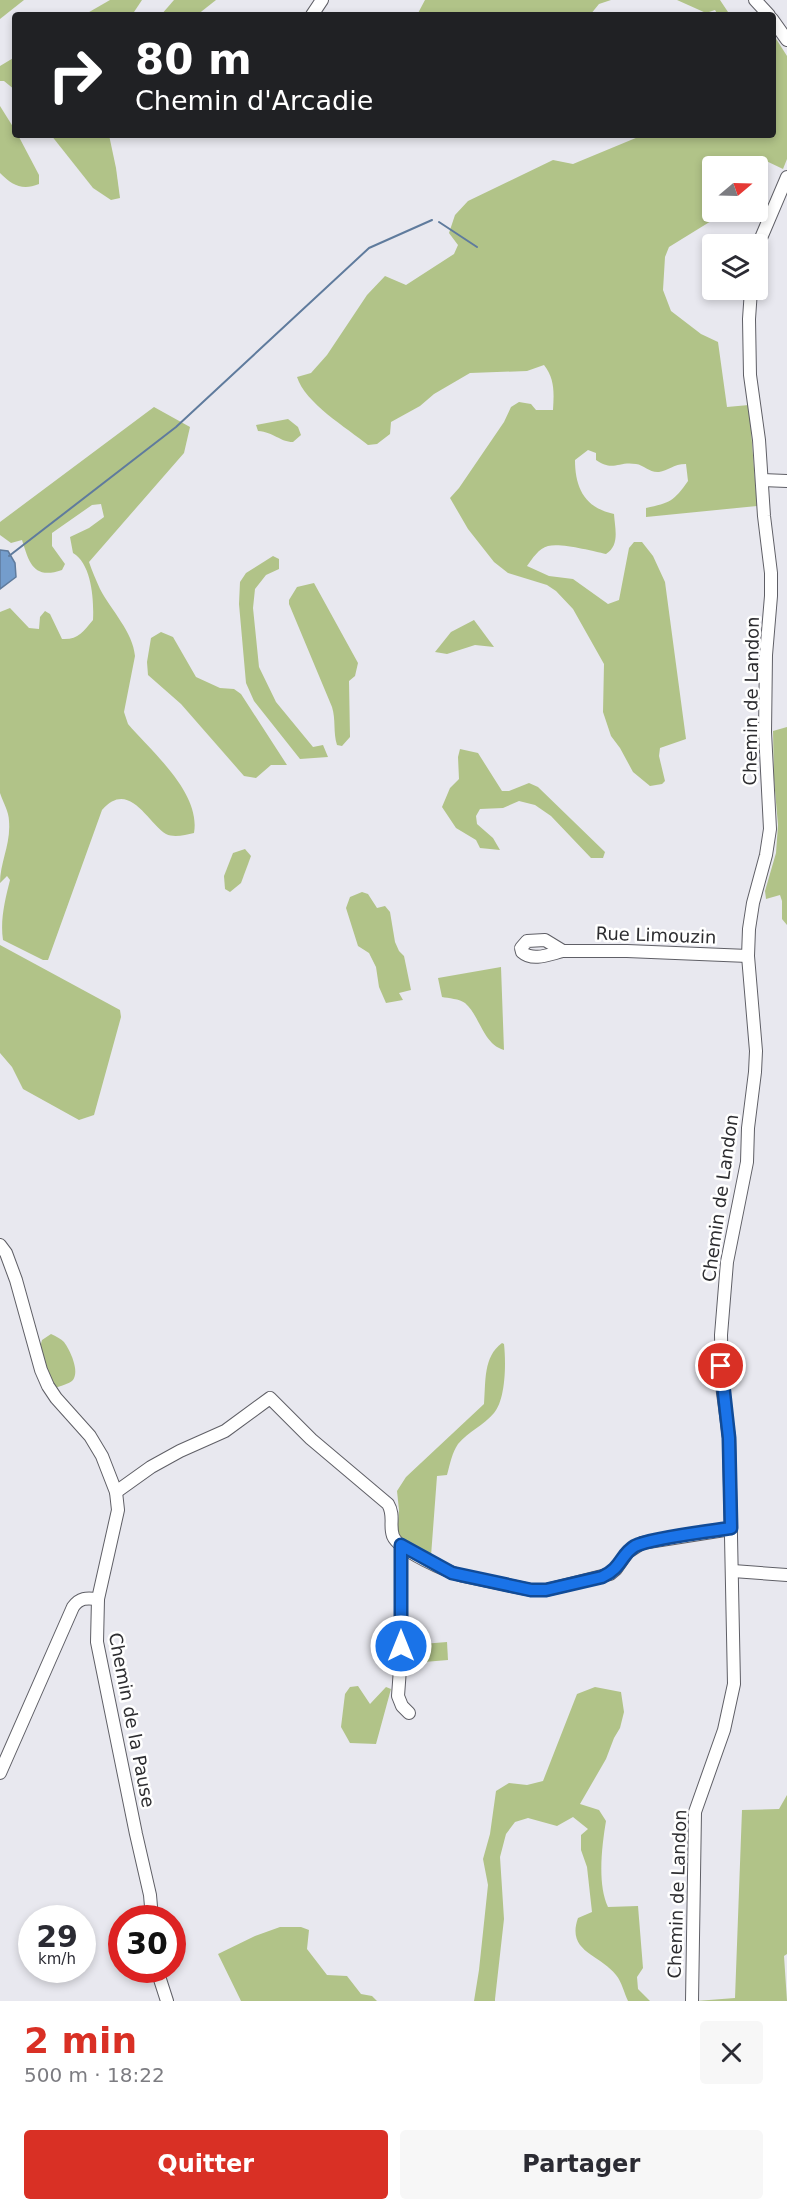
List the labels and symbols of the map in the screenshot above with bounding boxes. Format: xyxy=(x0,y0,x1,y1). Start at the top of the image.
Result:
north arrow xyxy=(702,156,768,222)
street label: Chemin de Landon xyxy=(739,616,763,786)
street label: Rue Limouzin xyxy=(595,922,717,948)
street label: Chemin de Landon xyxy=(698,1113,742,1283)
pin xyxy=(695,1340,746,1391)
position arrow xyxy=(369,1614,433,1678)
street label: Chemin de la Pause xyxy=(105,1631,159,1809)
street label: Chemin de Landon xyxy=(664,1809,690,1979)
speed limit sign: 30 xyxy=(108,1905,186,1983)

